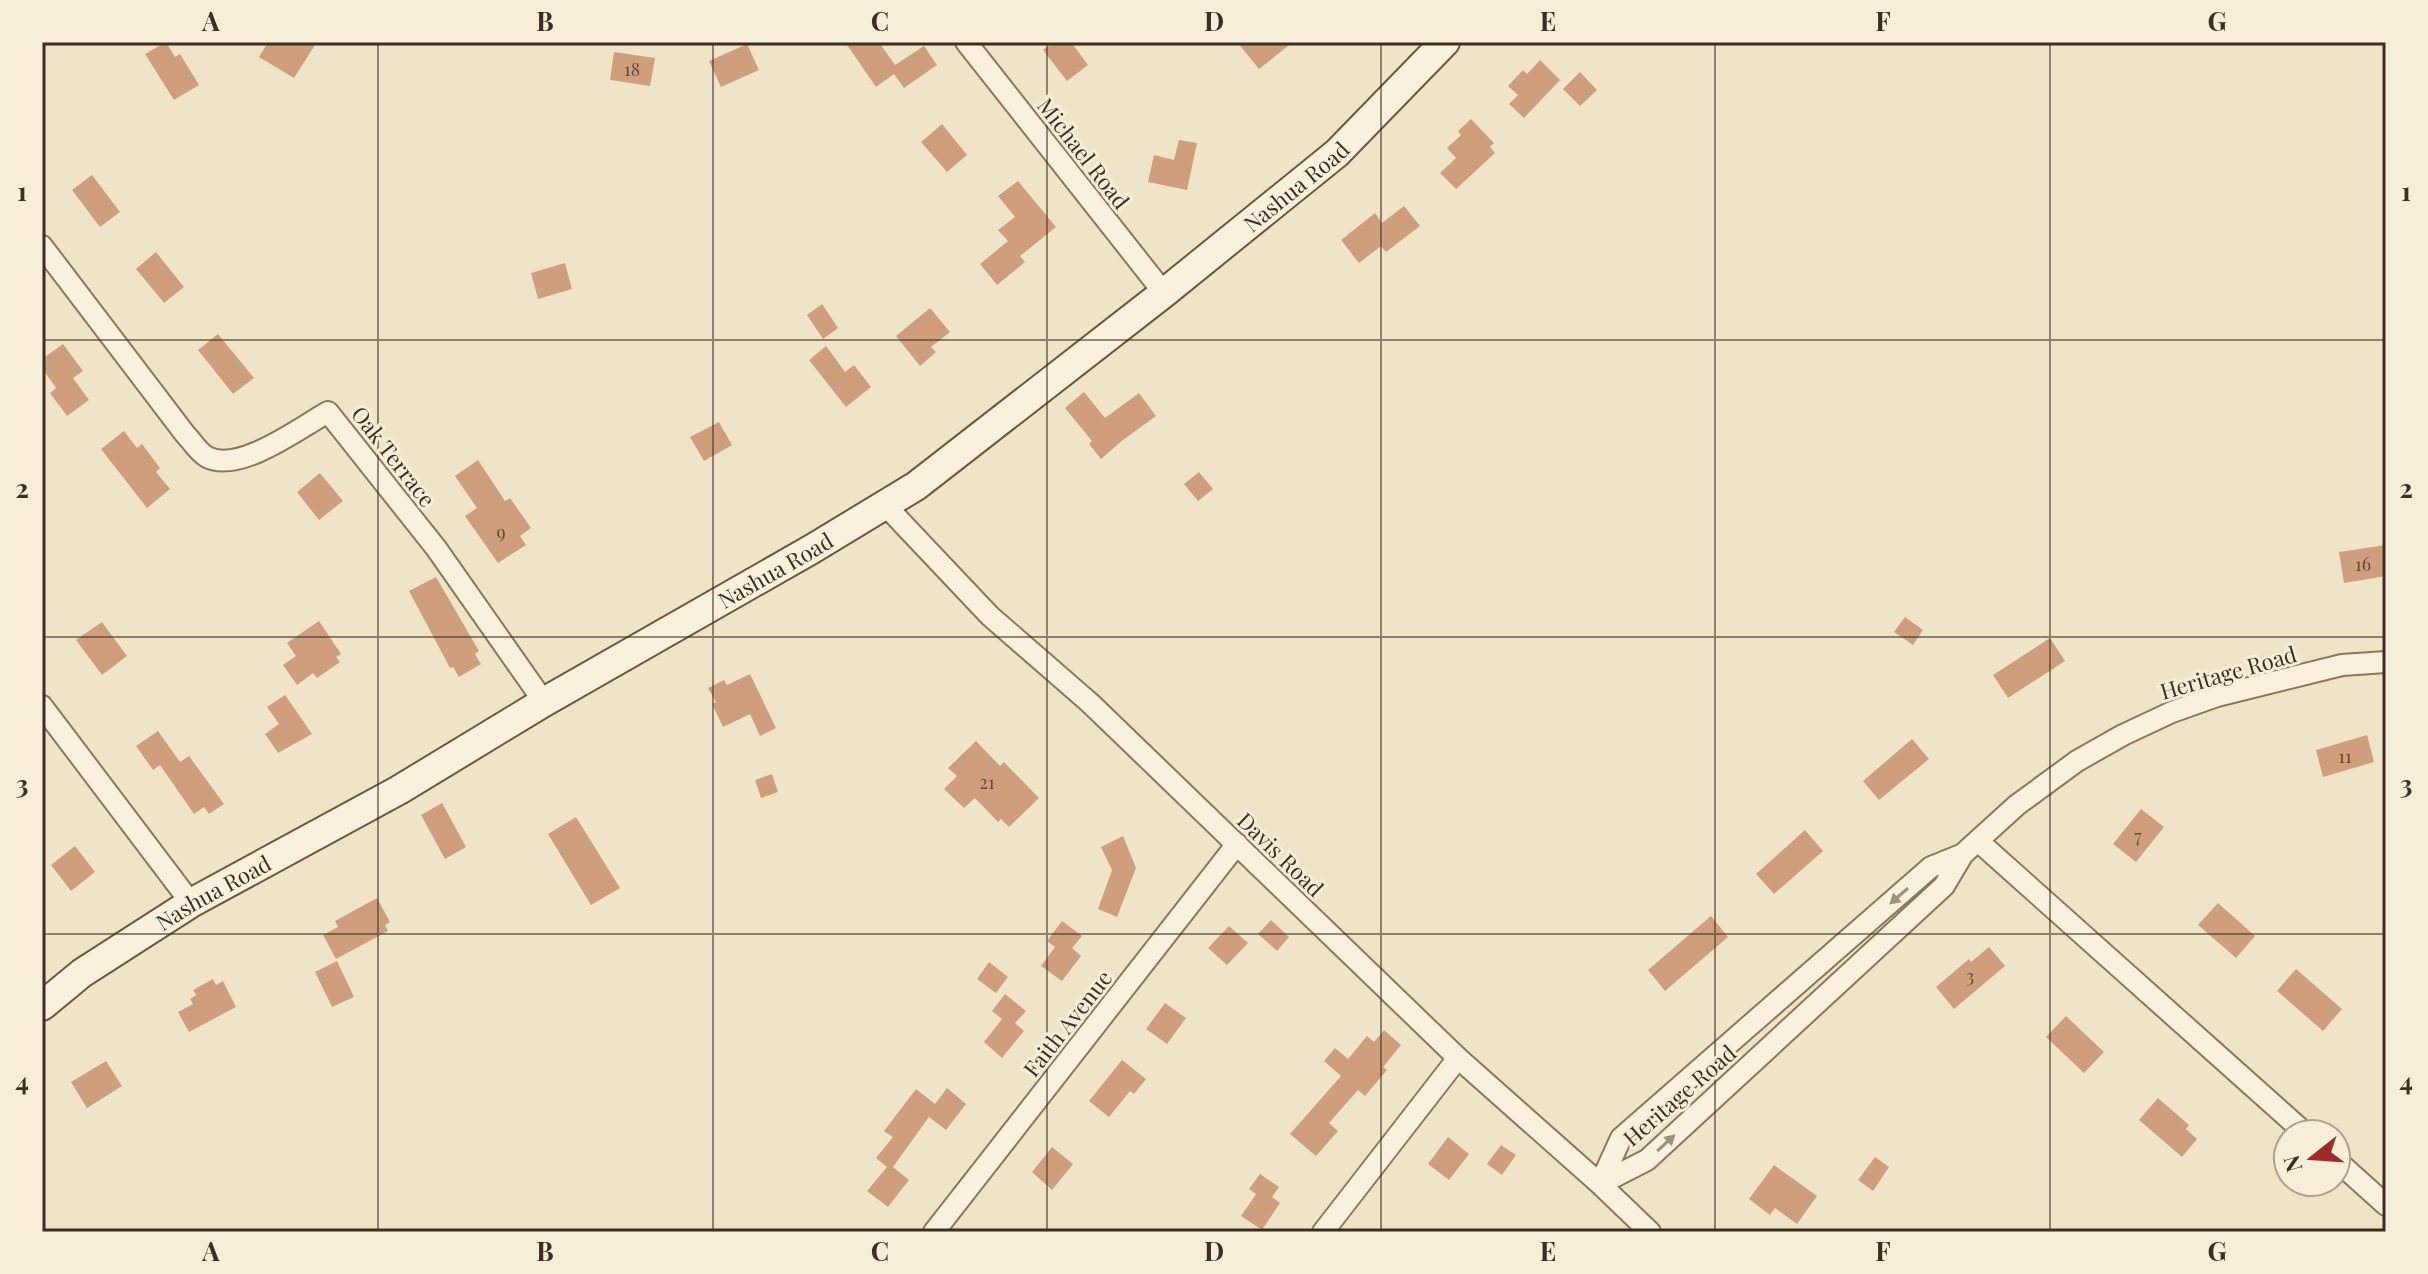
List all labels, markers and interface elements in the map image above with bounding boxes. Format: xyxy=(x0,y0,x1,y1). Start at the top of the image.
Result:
text: A xyxy=(201,3,220,38)
text: B xyxy=(536,3,554,38)
text: C xyxy=(871,3,889,38)
text: D xyxy=(1204,3,1224,38)
text: E xyxy=(1540,3,1556,38)
text: F xyxy=(1875,3,1891,38)
text: G xyxy=(2207,3,2227,38)
house number: 18 xyxy=(624,57,640,81)
street label: Michael Road xyxy=(1031,91,1137,215)
street label: Nashua Road xyxy=(1237,134,1356,238)
text: 1 xyxy=(17,173,27,208)
text: 1 xyxy=(2401,173,2411,208)
street label: Oak Terrace xyxy=(345,399,443,513)
text: 2 xyxy=(15,470,29,505)
text: 2 xyxy=(2399,470,2413,505)
house number: 9 xyxy=(496,520,506,544)
street label: Nashua Road xyxy=(712,525,838,615)
house number: 16 xyxy=(2355,552,2371,576)
street label: Heritage Road xyxy=(2156,638,2300,706)
house number: 11 xyxy=(2338,744,2352,768)
text: 3 xyxy=(16,766,28,801)
text: 3 xyxy=(2400,766,2412,801)
house number: 21 xyxy=(979,770,995,794)
street label: Davis Road xyxy=(1231,805,1331,903)
house number: 7 xyxy=(2134,824,2142,848)
street label: Nashua Road xyxy=(150,847,276,937)
one-way arrow xyxy=(1889,887,1909,904)
street label: Faith Avenue xyxy=(1016,963,1118,1083)
house number: 3 xyxy=(1966,964,1974,988)
street label: Heritage Road xyxy=(1616,1037,1742,1152)
text: 4 xyxy=(15,1063,29,1098)
text: 4 xyxy=(2399,1063,2413,1098)
north arrow xyxy=(2272,1118,2352,1198)
one-way arrow xyxy=(1656,1134,1675,1152)
text: N xyxy=(2275,1152,2309,1176)
text: A xyxy=(201,1233,220,1268)
text: B xyxy=(536,1233,554,1268)
text: C xyxy=(871,1233,889,1268)
text: D xyxy=(1204,1233,1224,1268)
text: E xyxy=(1540,1233,1556,1268)
text: F xyxy=(1875,1233,1891,1268)
text: G xyxy=(2207,1233,2227,1268)

